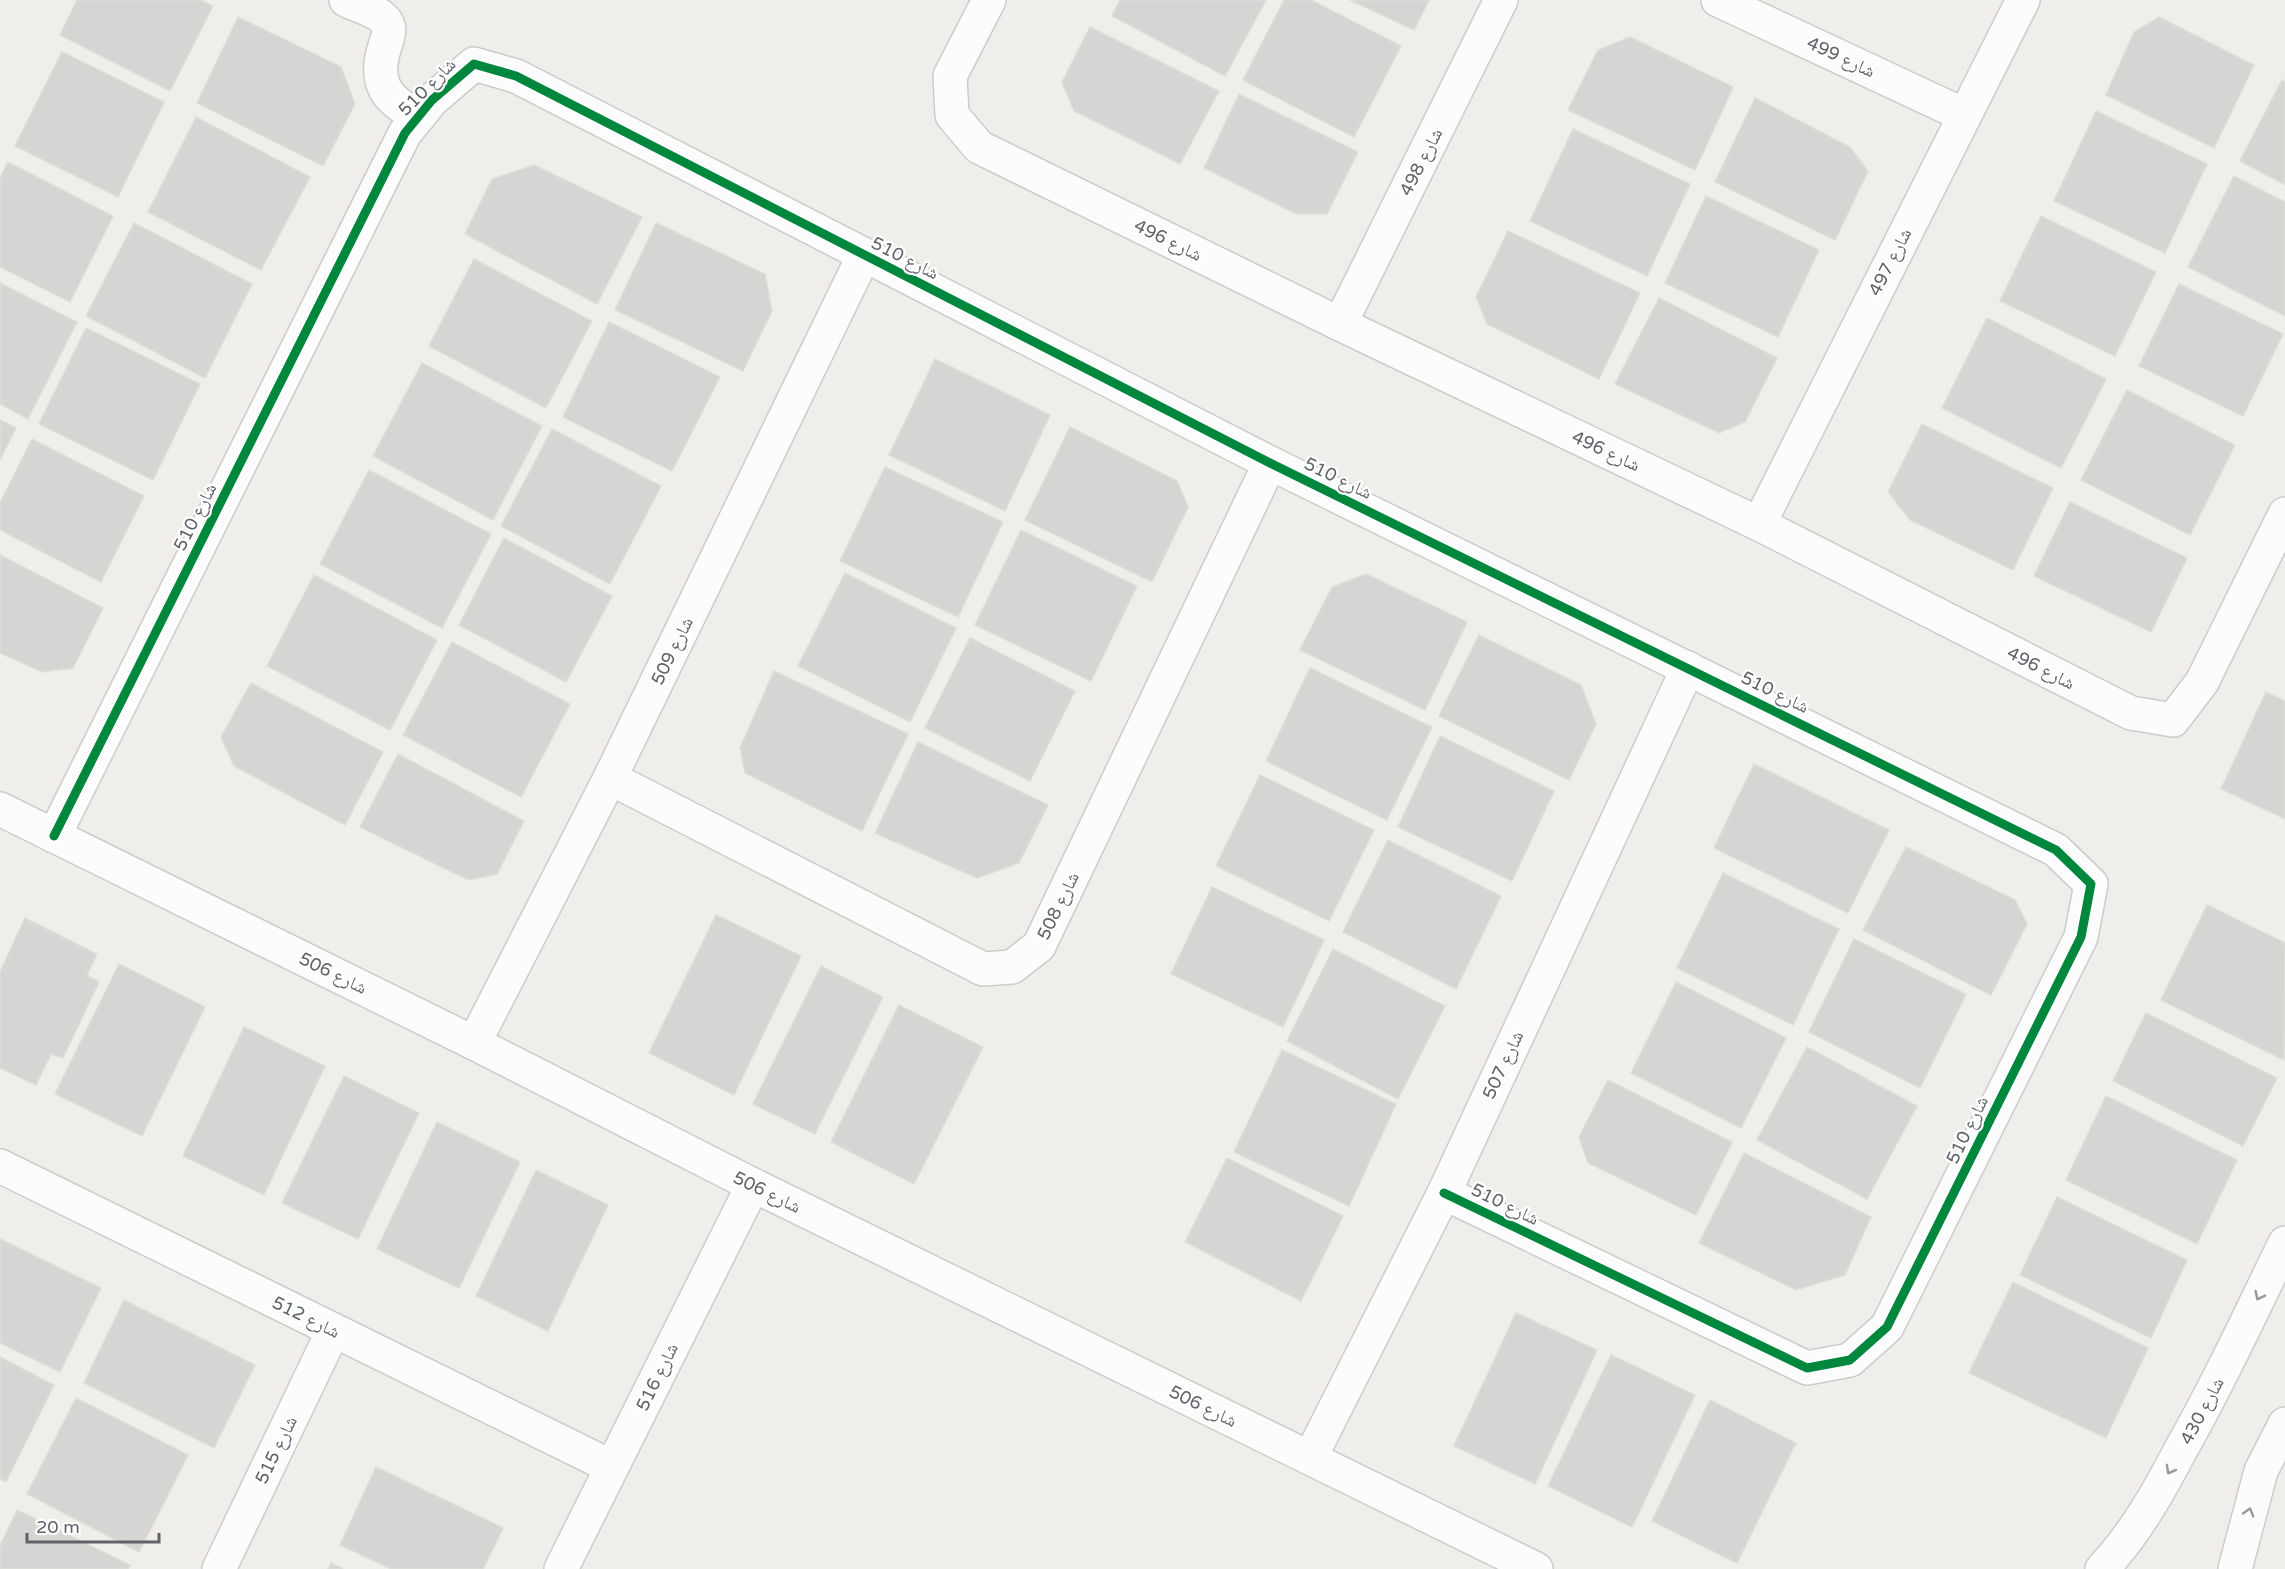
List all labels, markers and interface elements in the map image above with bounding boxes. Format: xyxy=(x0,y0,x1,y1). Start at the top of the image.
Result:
street label: شارع 499 xyxy=(1803,32,1879,82)
street label: شارع 510 xyxy=(393,53,461,121)
street label: شارع 498 xyxy=(1395,125,1447,199)
street label: شارع 496 xyxy=(1130,214,1206,266)
street label: شارع 497 xyxy=(1864,225,1916,299)
street label: شارع 510 xyxy=(868,232,942,284)
street label: شارع 496 xyxy=(1568,426,1644,476)
street label: شارع 510 xyxy=(1300,452,1376,504)
street label: شارع 510 xyxy=(169,480,221,554)
street label: شارع 509 xyxy=(646,613,698,689)
street label: شارع 496 xyxy=(2004,642,2078,694)
street label: شارع 510 xyxy=(1737,666,1813,718)
street label: شارع 508 xyxy=(1032,868,1084,944)
street label: شارع 506 xyxy=(295,947,371,999)
street label: شارع 507 xyxy=(1478,1027,1528,1103)
street label: شارع 510 xyxy=(1941,1092,1993,1168)
street label: شارع 506 xyxy=(729,1166,805,1218)
street label: شارع 510 xyxy=(1467,1178,1543,1230)
one-way arrow xyxy=(2255,1290,2267,1301)
street label: شارع 512 xyxy=(268,1291,344,1343)
street label: شارع 516 xyxy=(631,1339,683,1415)
street label: شارع 430 xyxy=(2175,1374,2229,1448)
street label: شارع 506 xyxy=(1165,1380,1241,1432)
street label: شارع 515 xyxy=(250,1412,302,1488)
one-way arrow xyxy=(2166,1463,2178,1474)
scale bar xyxy=(27,1506,159,1544)
one-way arrow xyxy=(2242,1507,2254,1518)
text: 20 m xyxy=(36,1516,80,1538)

